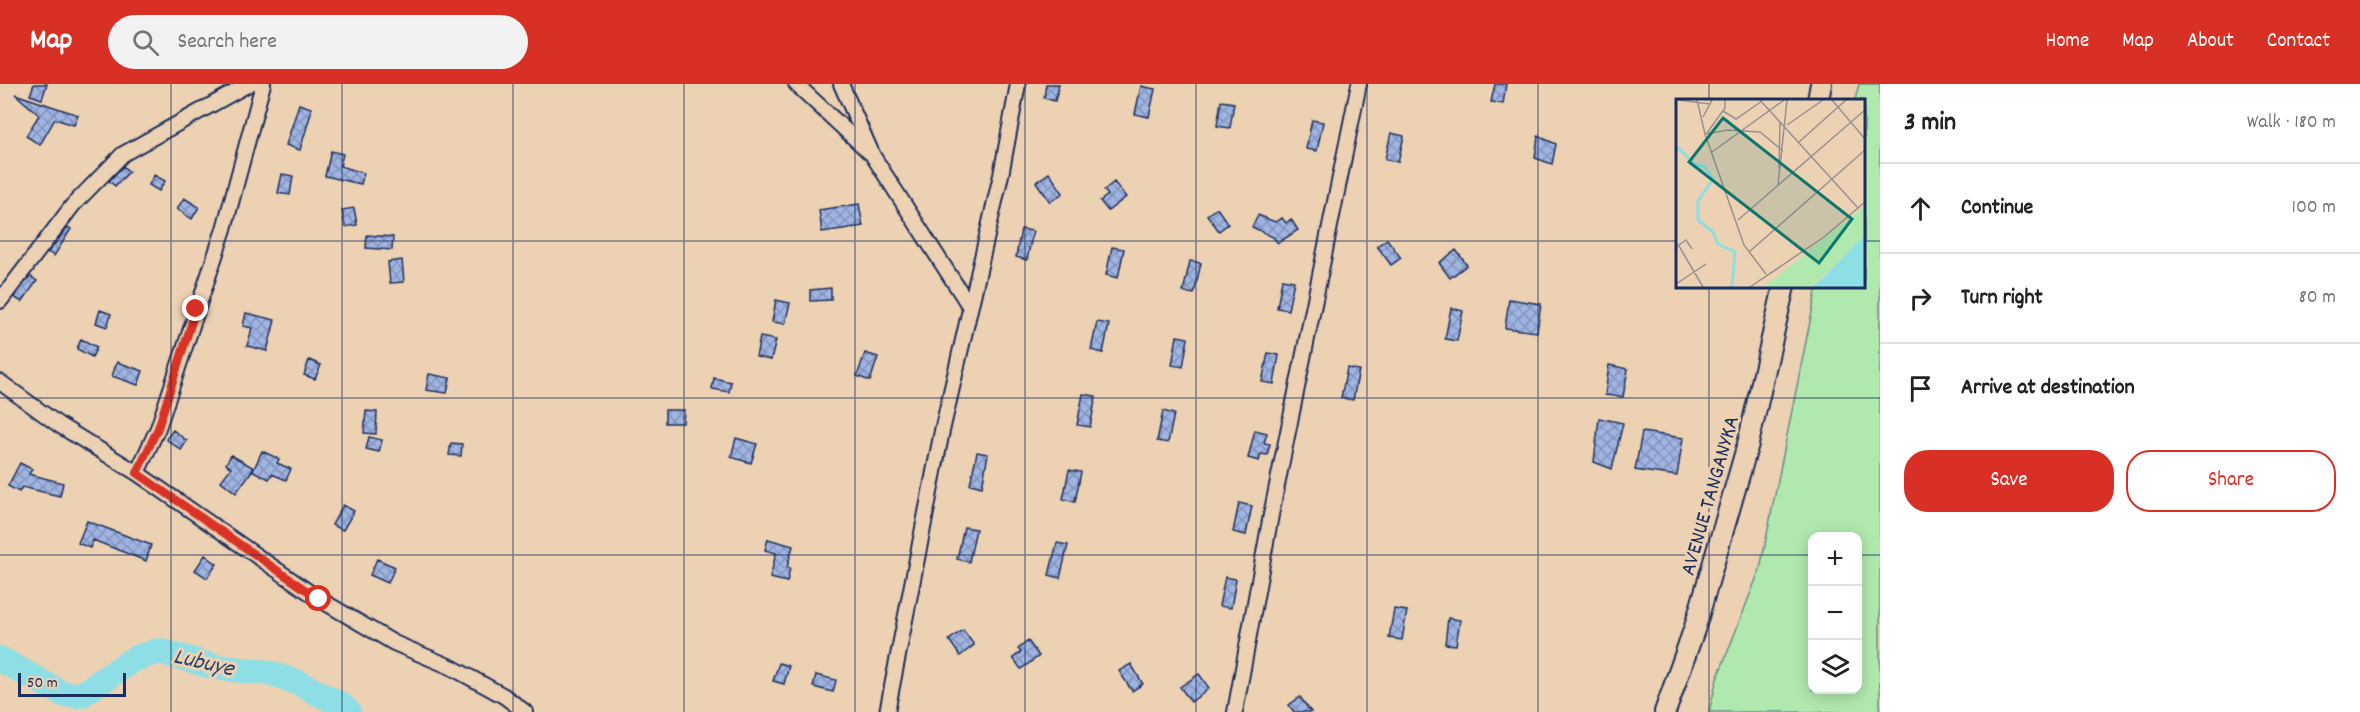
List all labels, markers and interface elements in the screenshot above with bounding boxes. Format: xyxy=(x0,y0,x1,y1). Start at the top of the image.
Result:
search box xyxy=(108,15,528,69)
text: Map xyxy=(30,22,72,62)
icon: search xyxy=(129,26,162,59)
text: Search here xyxy=(177,27,277,58)
text: Home xyxy=(2045,27,2089,57)
text: Map xyxy=(2122,27,2154,57)
text: About xyxy=(2187,27,2234,57)
text: Contact xyxy=(2267,27,2330,57)
inset map xyxy=(1676,99,1865,288)
text: 3 min xyxy=(1904,105,1956,142)
text: Walk · 180 m xyxy=(2247,109,2336,137)
icon: ahead xyxy=(1904,192,1937,225)
text: Continue xyxy=(1961,193,2033,224)
text: 100 m xyxy=(2292,194,2336,222)
icon: right xyxy=(1904,282,1937,315)
text: Turn right xyxy=(1961,283,2043,314)
text: 80 m xyxy=(2299,284,2336,312)
route end xyxy=(182,295,208,321)
icon: arrive xyxy=(1904,372,1937,405)
text: Arrive at destination xyxy=(1961,373,2135,404)
street label: AVENUE TANGANYKA xyxy=(1674,412,1749,580)
button: Save xyxy=(1904,450,2114,512)
button: Share xyxy=(2126,450,2336,512)
map controls xyxy=(1808,532,1862,694)
button: + xyxy=(1808,532,1862,586)
route start xyxy=(305,585,331,611)
button: − xyxy=(1808,586,1862,640)
water label: Lubuye xyxy=(170,640,238,688)
button: layers xyxy=(1808,640,1862,694)
scale bar xyxy=(18,670,126,698)
text: 50 m xyxy=(27,672,58,695)

